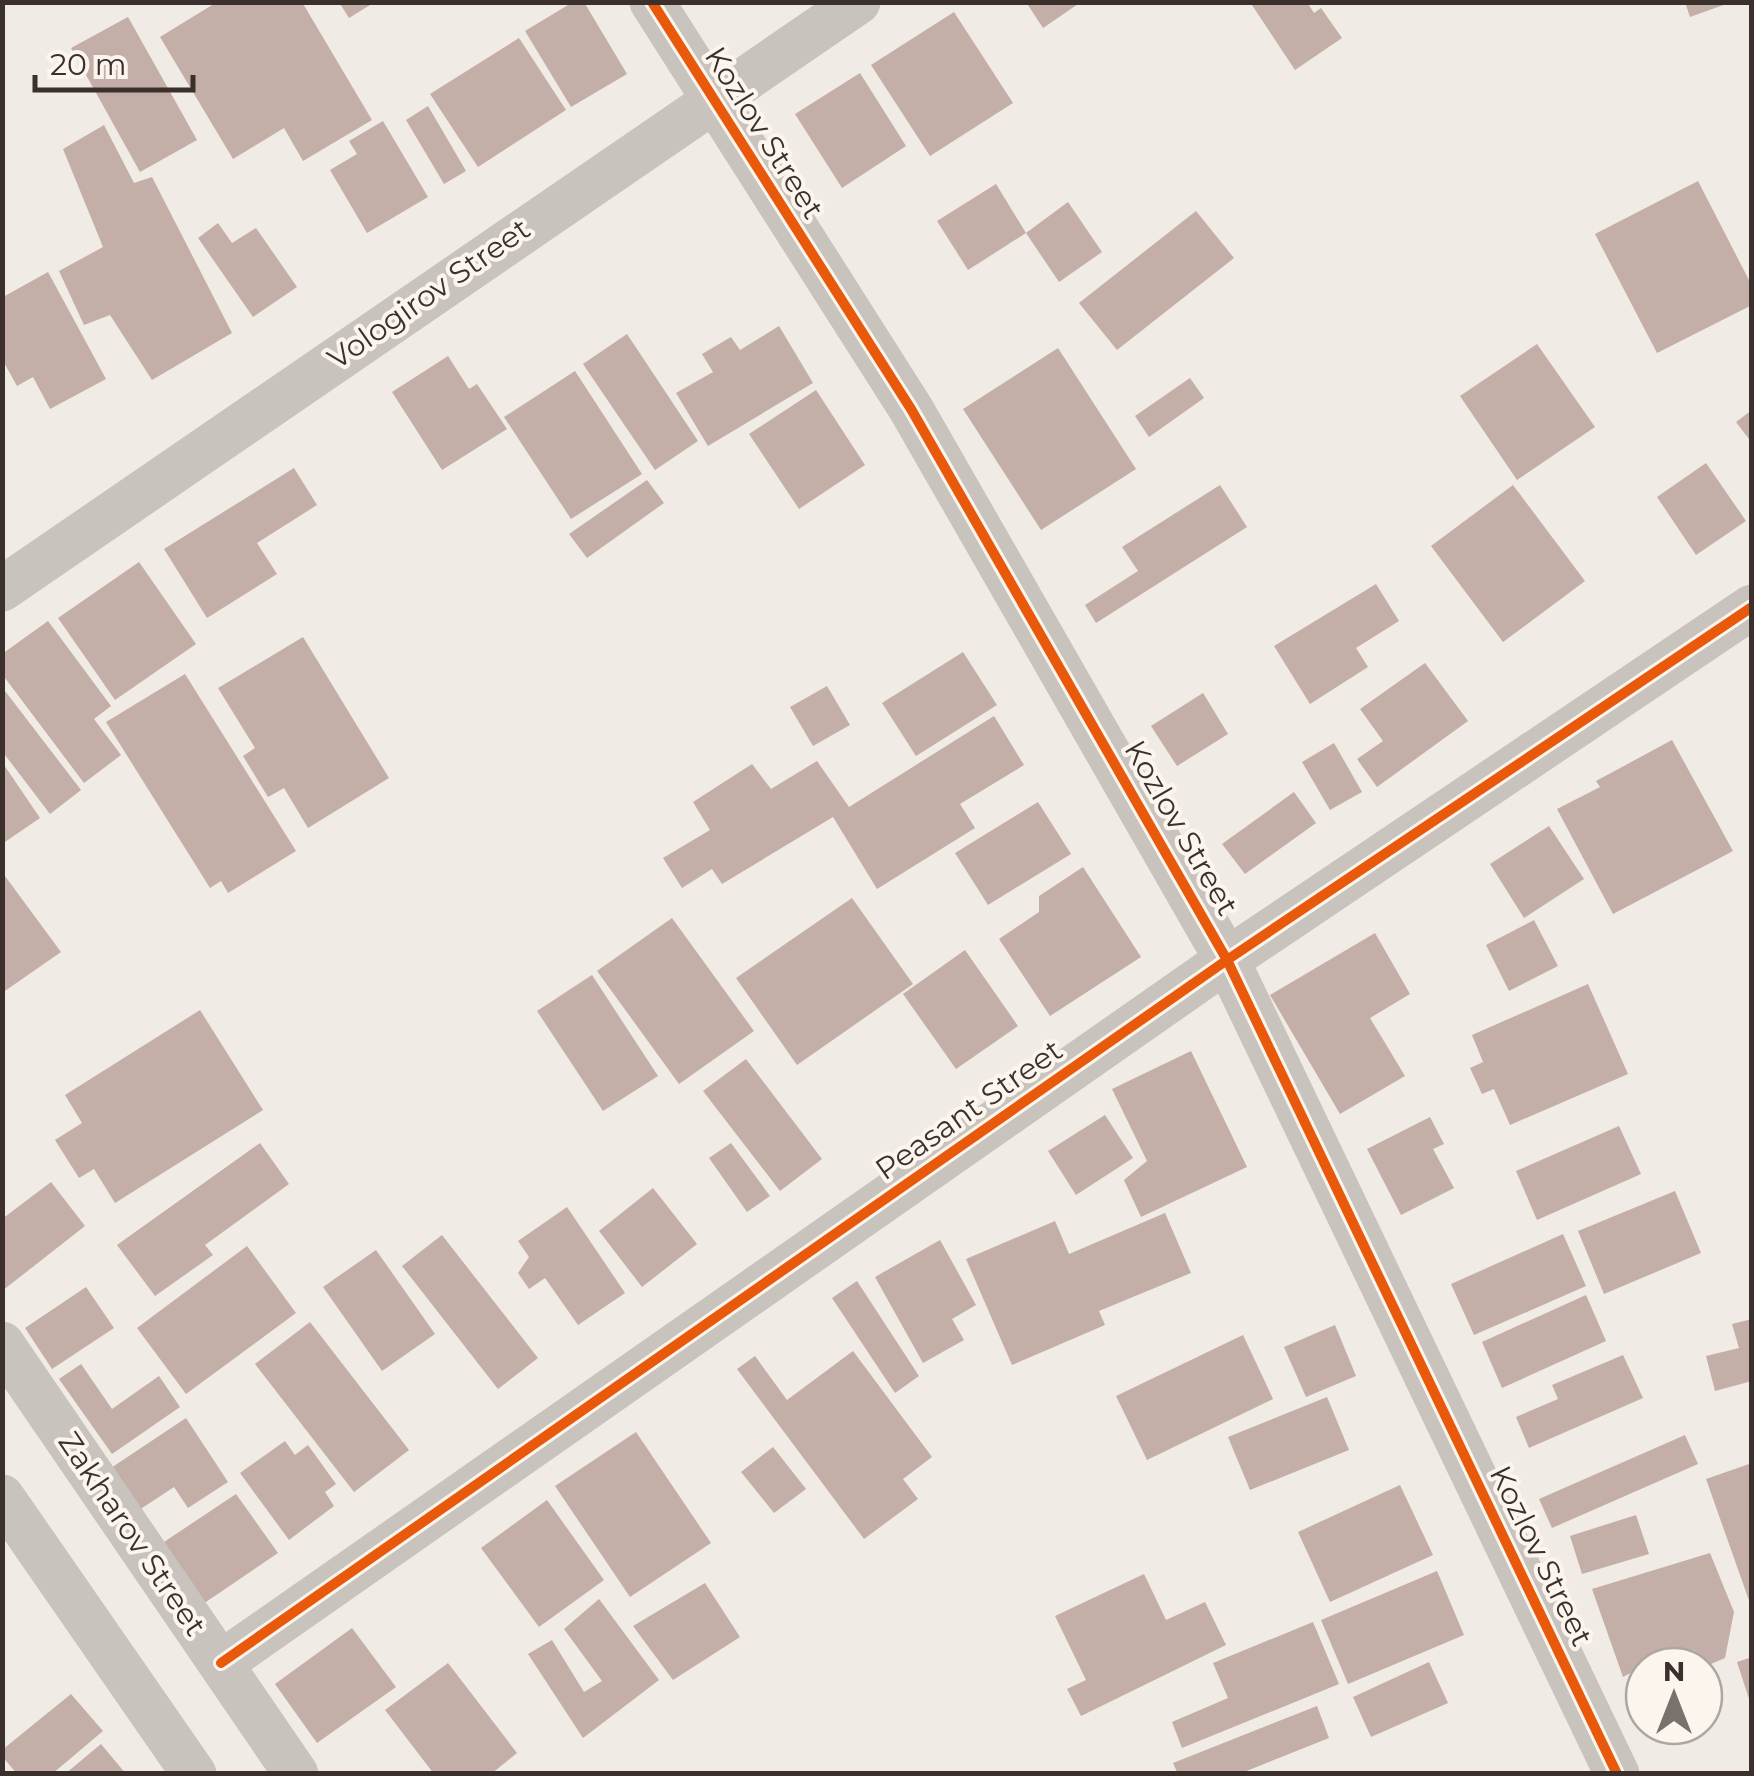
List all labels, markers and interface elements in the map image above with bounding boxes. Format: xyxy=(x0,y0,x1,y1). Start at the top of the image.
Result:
scale bar xyxy=(35,30,192,92)
street label: Kozlov Street xyxy=(697,40,832,226)
text: 20 m xyxy=(50,46,127,83)
street label: Vologirov Street xyxy=(320,210,537,377)
street label: Kozlov Street xyxy=(1116,734,1246,922)
street label: Peasant Street xyxy=(868,1031,1069,1188)
street label: Zakharov Street xyxy=(51,1425,214,1643)
street label: Kozlov Street xyxy=(1482,1460,1601,1652)
north arrow xyxy=(1624,1646,1724,1746)
text: N xyxy=(1663,1654,1685,1688)

